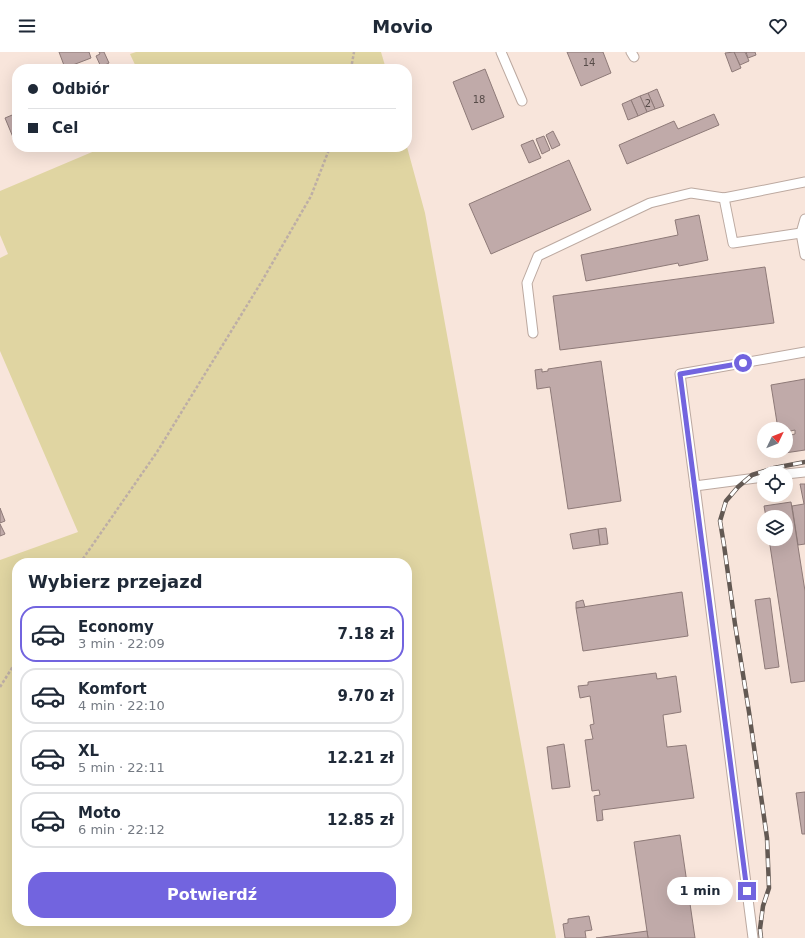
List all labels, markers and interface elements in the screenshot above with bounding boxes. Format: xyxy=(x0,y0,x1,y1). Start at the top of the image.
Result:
icon: menu xyxy=(16,15,38,37)
icon: heart xyxy=(767,15,789,37)
text: Movio xyxy=(372,16,433,37)
house number: 14 xyxy=(583,57,595,68)
text: Odbiór xyxy=(52,80,109,98)
house number: 18 xyxy=(473,94,485,105)
house number: 2 xyxy=(645,98,651,109)
text: Cel xyxy=(52,119,78,137)
route start xyxy=(734,354,752,372)
north arrow xyxy=(757,422,793,458)
map controls xyxy=(757,422,793,546)
button: locate xyxy=(757,466,793,502)
button: layers xyxy=(757,510,793,546)
text: Wybierz przejazd xyxy=(28,571,203,592)
icon: car xyxy=(30,616,66,652)
text: Economy xyxy=(78,618,154,636)
text: 7.18 zł xyxy=(337,625,394,643)
text: 3 min · 22:09 xyxy=(78,636,165,651)
icon: car xyxy=(30,678,66,714)
text: Komfort xyxy=(78,680,147,698)
text: 9.70 zł xyxy=(337,687,394,705)
text: 4 min · 22:10 xyxy=(78,698,165,713)
icon: car xyxy=(30,740,66,776)
text: XL xyxy=(78,742,99,760)
text: 12.21 zł xyxy=(327,749,394,767)
text: 5 min · 22:11 xyxy=(78,760,165,775)
icon: car xyxy=(30,802,66,838)
text: Moto xyxy=(78,804,121,822)
text: 12.85 zł xyxy=(327,811,394,829)
text: 6 min · 22:12 xyxy=(78,822,165,837)
button: Potwierdź xyxy=(28,872,396,918)
callout: 1 min xyxy=(667,877,733,905)
route end xyxy=(738,882,756,900)
text: 1 min xyxy=(680,883,720,898)

